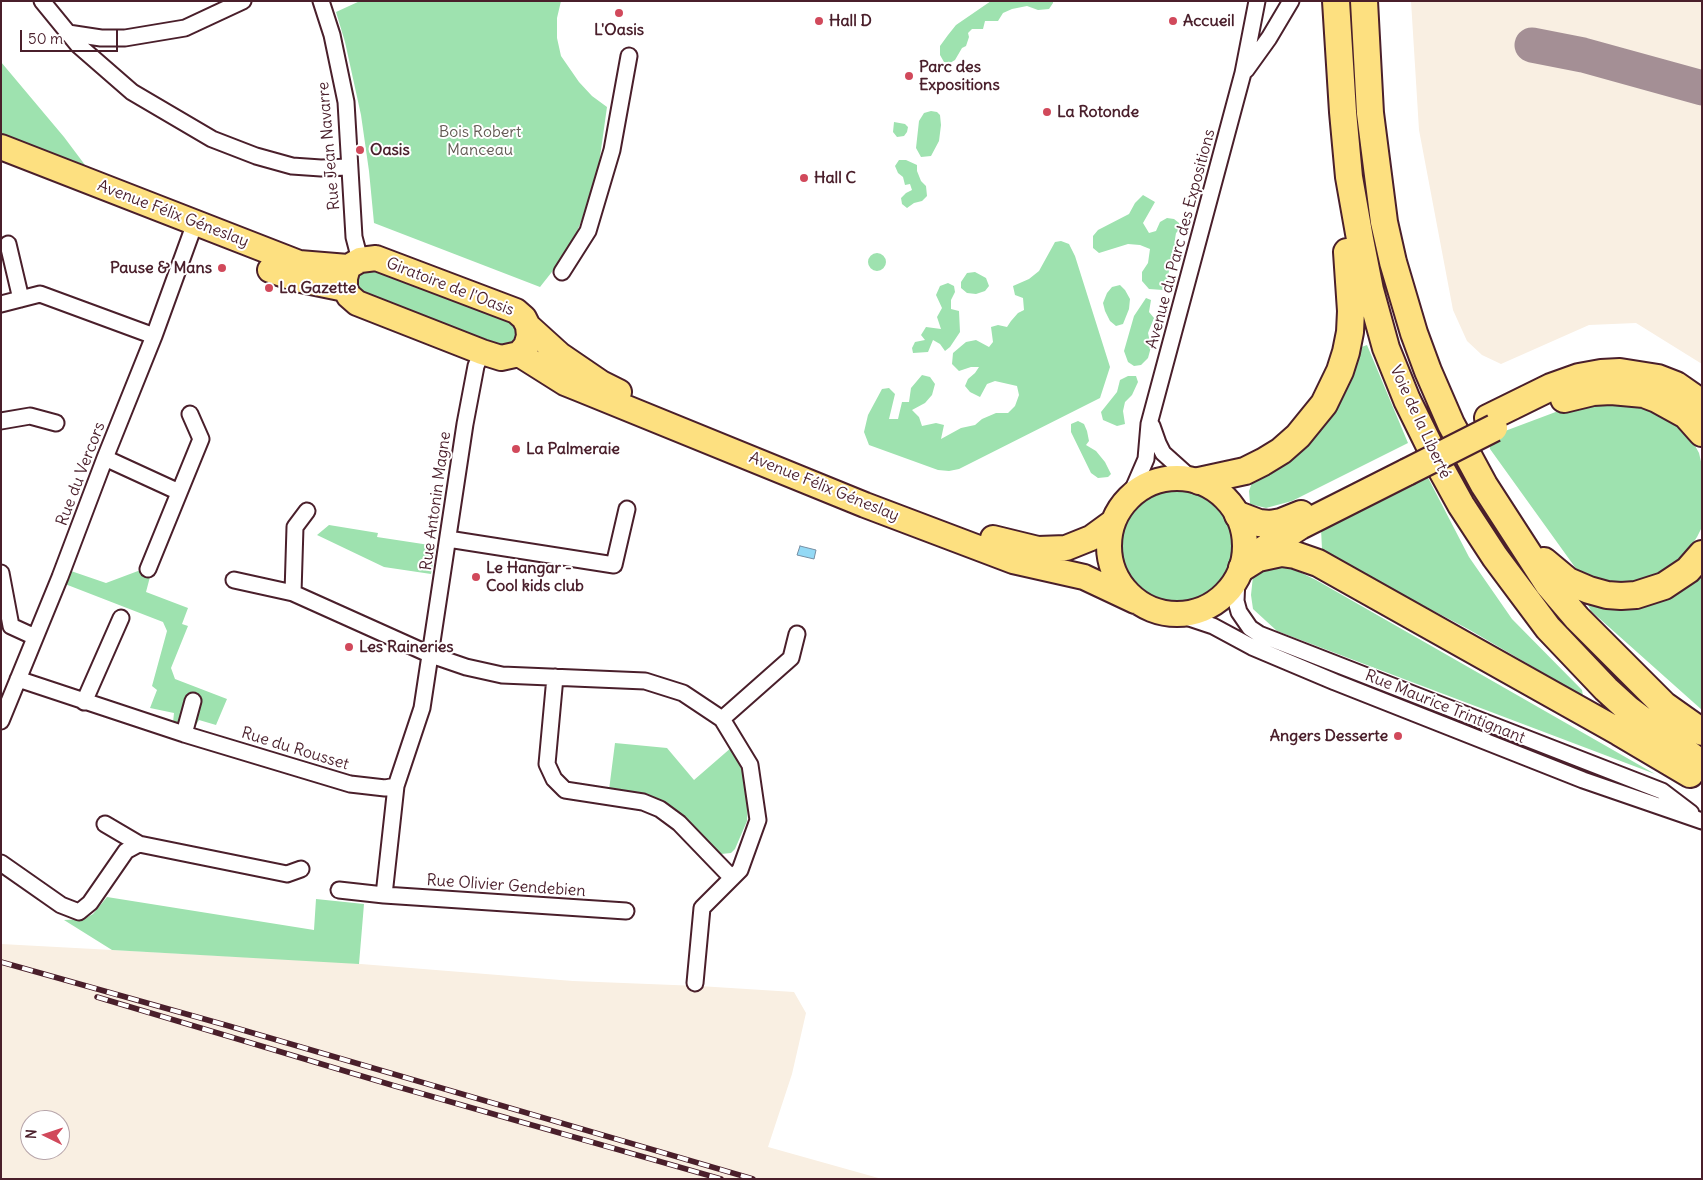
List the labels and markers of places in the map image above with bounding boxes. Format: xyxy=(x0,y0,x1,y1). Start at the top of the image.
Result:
marker: L'Oasis xyxy=(613,7,625,19)
place label: Hall D xyxy=(829,11,872,31)
place label: Accueil xyxy=(1183,11,1234,31)
marker: Hall D xyxy=(813,15,825,27)
marker: Accueil xyxy=(1167,15,1179,27)
place label: L'Oasis xyxy=(594,20,644,40)
place label: Parc des Expositions xyxy=(919,57,1000,95)
marker: Parc des Expositions xyxy=(903,70,915,82)
place label: La Rotonde xyxy=(1057,102,1139,122)
marker: La Rotonde xyxy=(1041,106,1053,118)
place label: Oasis xyxy=(370,140,410,160)
marker: Oasis xyxy=(354,144,366,156)
place label: Hall C xyxy=(814,168,856,188)
marker: Hall C xyxy=(798,172,810,184)
place label: Pause & Mans xyxy=(110,258,212,278)
marker: Pause & Mans xyxy=(216,262,228,274)
place label: La Gazette xyxy=(279,278,356,298)
marker: La Gazette xyxy=(263,282,275,294)
place label: La Palmeraie xyxy=(526,439,620,459)
marker: La Palmeraie xyxy=(510,443,522,455)
place label: Le Hangar - Cool kids club xyxy=(486,558,584,596)
marker: Le Hangar - Cool kids club xyxy=(470,571,482,583)
place label: Les Raineries xyxy=(359,637,454,657)
marker: Les Raineries xyxy=(343,641,355,653)
place label: Angers Desserte xyxy=(1270,726,1388,746)
marker: Angers Desserte xyxy=(1392,730,1404,742)

